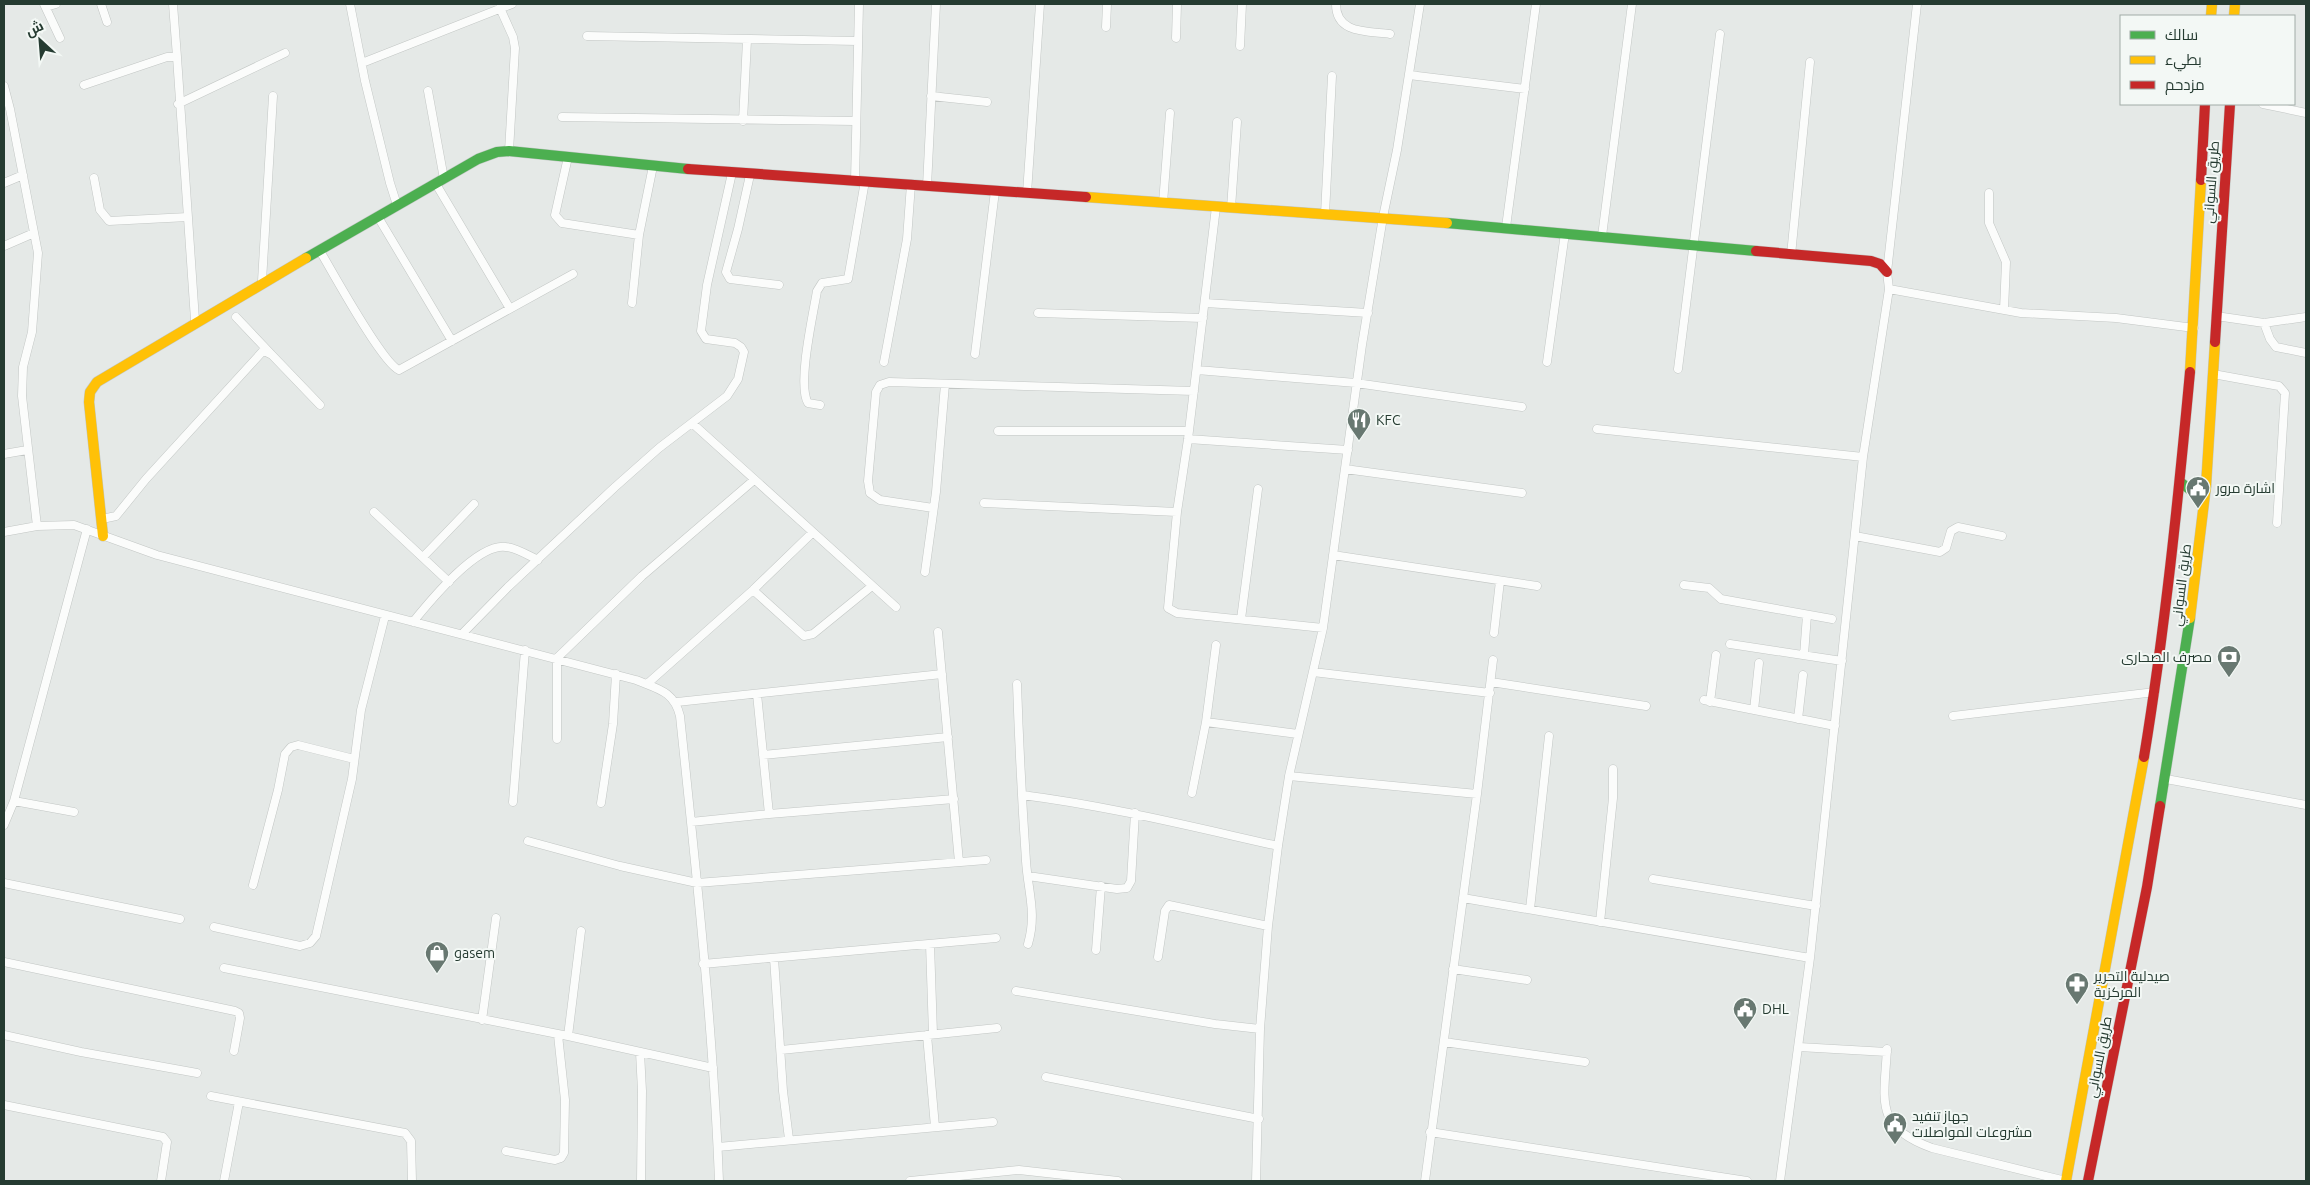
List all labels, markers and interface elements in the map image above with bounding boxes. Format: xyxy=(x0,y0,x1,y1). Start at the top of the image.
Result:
north arrow xyxy=(15,15,65,65)
legend xyxy=(2120,15,2295,105)
text: ش xyxy=(23,17,46,40)
text: سالك xyxy=(2165,26,2198,43)
text: بطيء xyxy=(2165,51,2202,72)
text: مزدحم xyxy=(2165,76,2205,95)
street label: طريق السواني xyxy=(2200,140,2226,224)
restaurant icon: KFC xyxy=(1346,407,1372,441)
place label: KFC xyxy=(1376,412,1401,428)
public building icon: اشارة مرور xyxy=(2185,475,2211,509)
place label: اشارة مرور xyxy=(2215,480,2275,496)
street label: طريق السواني xyxy=(2168,543,2198,628)
bank icon: مصرف الصحارى xyxy=(2216,644,2242,678)
place label: مصرف الصحارى xyxy=(2121,649,2212,665)
shop icon: gasem xyxy=(424,940,450,974)
place label: gasem xyxy=(454,945,495,961)
place label: صيدلية التحرير المركزية xyxy=(2093,968,2170,1000)
pharmacy icon: صيدلية التحرير المركزية xyxy=(2064,971,2090,1005)
public building icon: DHL xyxy=(1732,996,1758,1030)
place label: DHL xyxy=(1762,1001,1789,1017)
street label: طريق السواني xyxy=(2083,1015,2119,1100)
place label: جهاز تنفيد مشروعات المواصلات xyxy=(1912,1108,2032,1140)
public building icon: جهاز تنفيد مشروعات المواصلات xyxy=(1882,1111,1908,1145)

